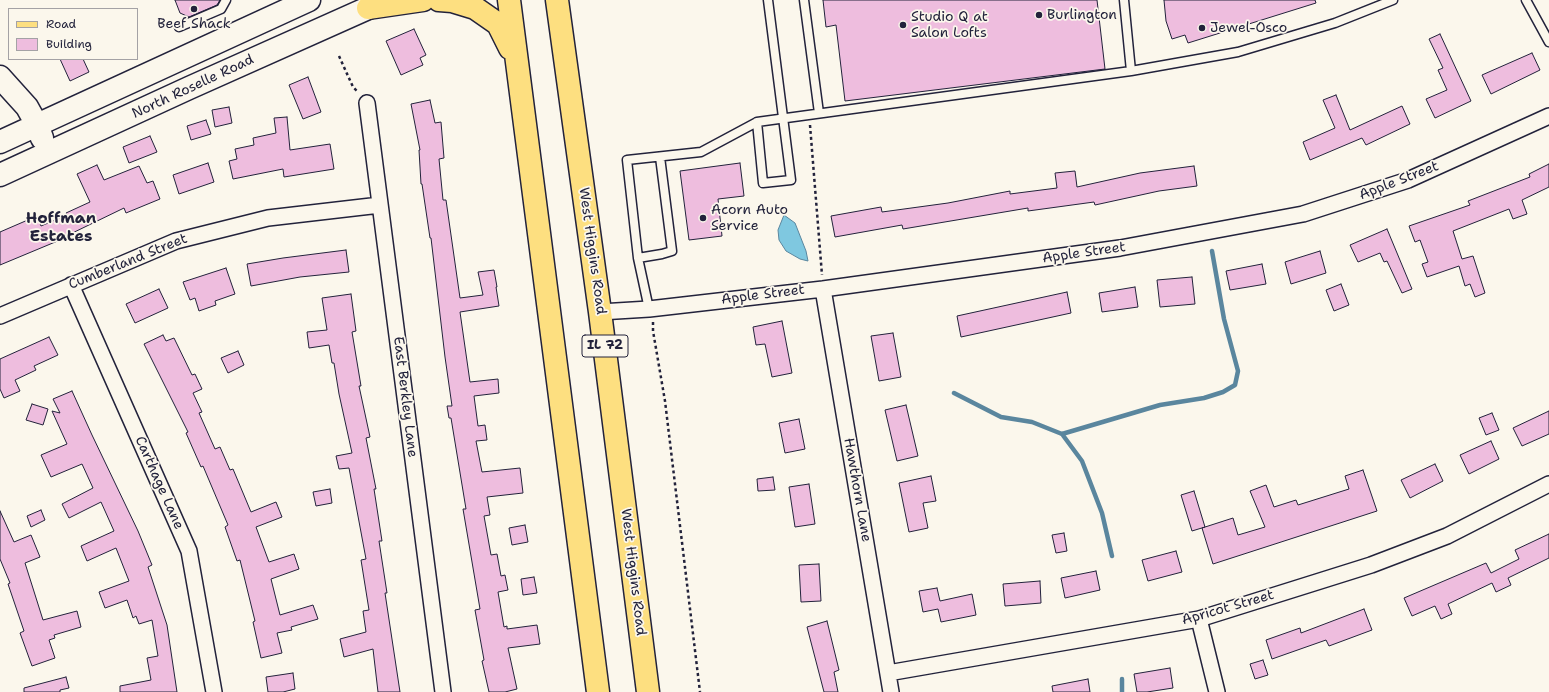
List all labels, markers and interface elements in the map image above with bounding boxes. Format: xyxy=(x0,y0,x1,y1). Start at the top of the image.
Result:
marker: Beef Shack xyxy=(189,4,199,14)
place label: Burlington xyxy=(1047,7,1117,23)
legend xyxy=(8,8,138,60)
place label: Studio Q at Salon Lofts xyxy=(911,9,988,42)
marker: Burlington xyxy=(1034,10,1044,20)
text: Road xyxy=(46,16,76,32)
place label: Beef Shack xyxy=(157,16,231,32)
marker: Studio Q at Salon Lofts xyxy=(898,20,908,30)
place label: Jewel-Osco xyxy=(1210,20,1287,36)
marker: Jewel-Osco xyxy=(1197,23,1207,33)
text: Building xyxy=(46,36,92,52)
street label: North Roselle Road xyxy=(129,51,257,123)
street label: Apple Street xyxy=(1357,158,1441,204)
street label: West Higgins Road xyxy=(575,186,609,316)
place label: Acorn Auto Service xyxy=(711,202,788,234)
district label: Hoffman Estates xyxy=(26,209,96,247)
marker: Acorn Auto Service xyxy=(698,213,708,223)
street label: Cumberland Street xyxy=(66,230,190,294)
street label: Apple Street xyxy=(1041,239,1127,267)
street label: Apple Street xyxy=(720,282,806,308)
road number: IL 72 xyxy=(582,335,628,357)
street label: East Berkley Lane xyxy=(389,336,421,458)
street label: Carthage Lane xyxy=(131,434,187,532)
street label: Hawthorn Lane xyxy=(840,437,874,543)
street label: West Higgins Road xyxy=(617,507,649,637)
street label: Apricot Street xyxy=(1180,587,1276,629)

